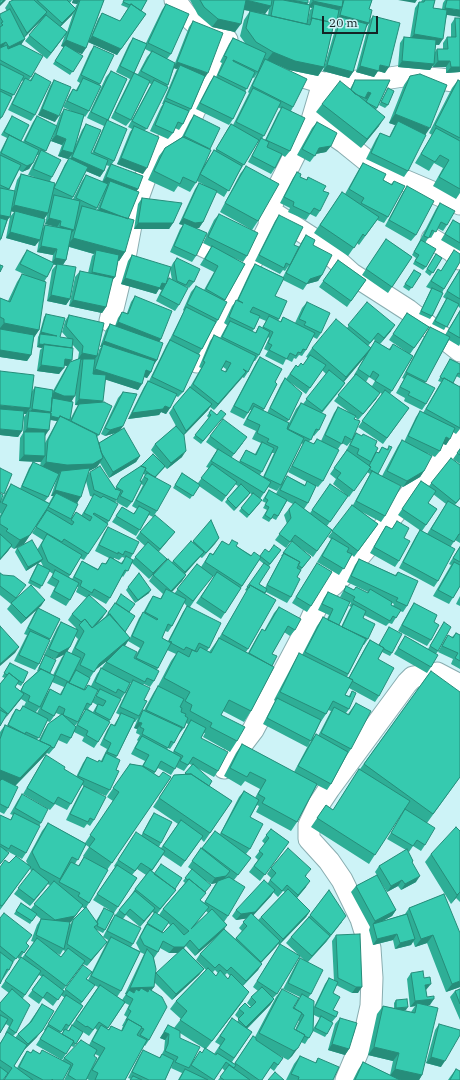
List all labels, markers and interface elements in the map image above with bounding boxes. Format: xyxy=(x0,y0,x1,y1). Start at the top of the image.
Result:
scale bar xyxy=(324,8,380,34)
text: 20 m xyxy=(329,15,358,30)

